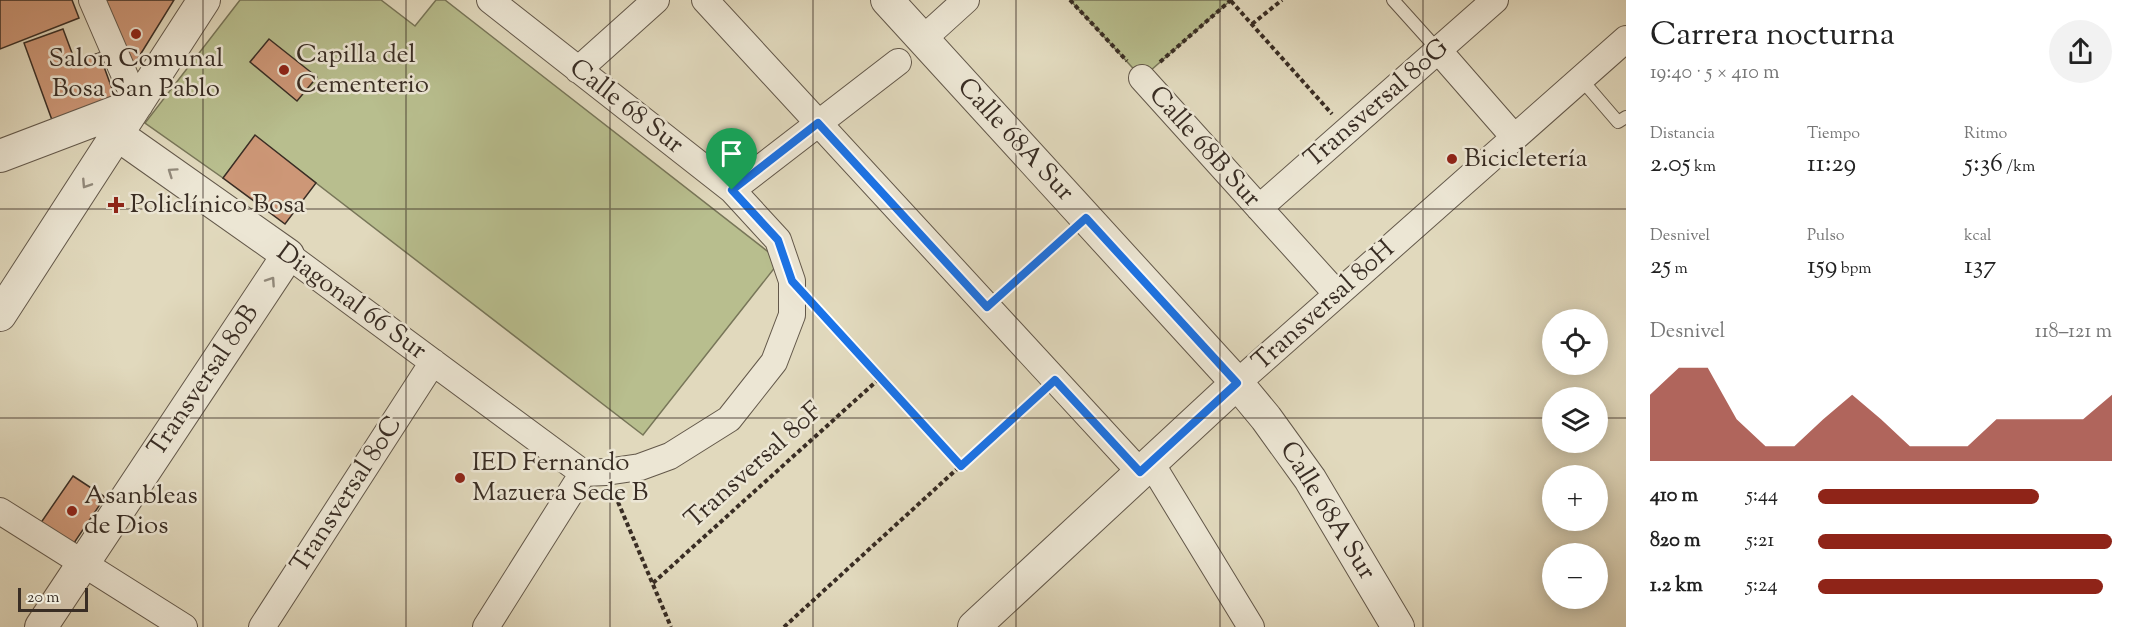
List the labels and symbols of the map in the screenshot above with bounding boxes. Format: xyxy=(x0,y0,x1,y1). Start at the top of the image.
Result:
marker: Salon Comunal Bosa San Pablo xyxy=(129,27,143,41)
street label: Transversal 80G xyxy=(1297,31,1457,177)
place label: Capilla del Cementerio xyxy=(296,37,429,104)
place label: Salon Comunal Bosa San Pablo xyxy=(49,41,223,108)
street label: Calle 68 Sur xyxy=(561,51,691,164)
marker: Capilla del Cementerio xyxy=(277,63,291,77)
street label: Calle 68A Sur xyxy=(948,70,1082,210)
street label: Calle 68B Sur xyxy=(1139,78,1269,216)
pin xyxy=(706,128,757,190)
place label: Bicicletería xyxy=(1464,141,1587,178)
marker: Bicicletería xyxy=(1445,152,1459,166)
one-way arrow xyxy=(167,169,178,180)
one-way arrow xyxy=(81,178,93,188)
place label: Policlínico Bosa xyxy=(130,187,305,224)
marker: Policlínico Bosa xyxy=(107,196,125,214)
street label: Transversal 80H xyxy=(1245,232,1404,380)
street label: Diagonal 66 Sur xyxy=(268,235,434,369)
one-way arrow xyxy=(264,276,275,287)
street label: Transversal 80B xyxy=(139,298,269,464)
street label: Transversal 80F xyxy=(677,394,831,538)
street label: Transversal 80C xyxy=(282,409,412,581)
street label: Calle 68A Sur xyxy=(1270,435,1384,588)
place label: IED Fernando Mazuera Sede B xyxy=(472,445,648,512)
marker: IED Fernando Mazuera Sede B xyxy=(453,471,467,485)
place label: Asanbleas de Dios xyxy=(84,478,198,545)
marker: Asanbleas de Dios xyxy=(65,504,79,518)
scale bar xyxy=(18,585,88,612)

